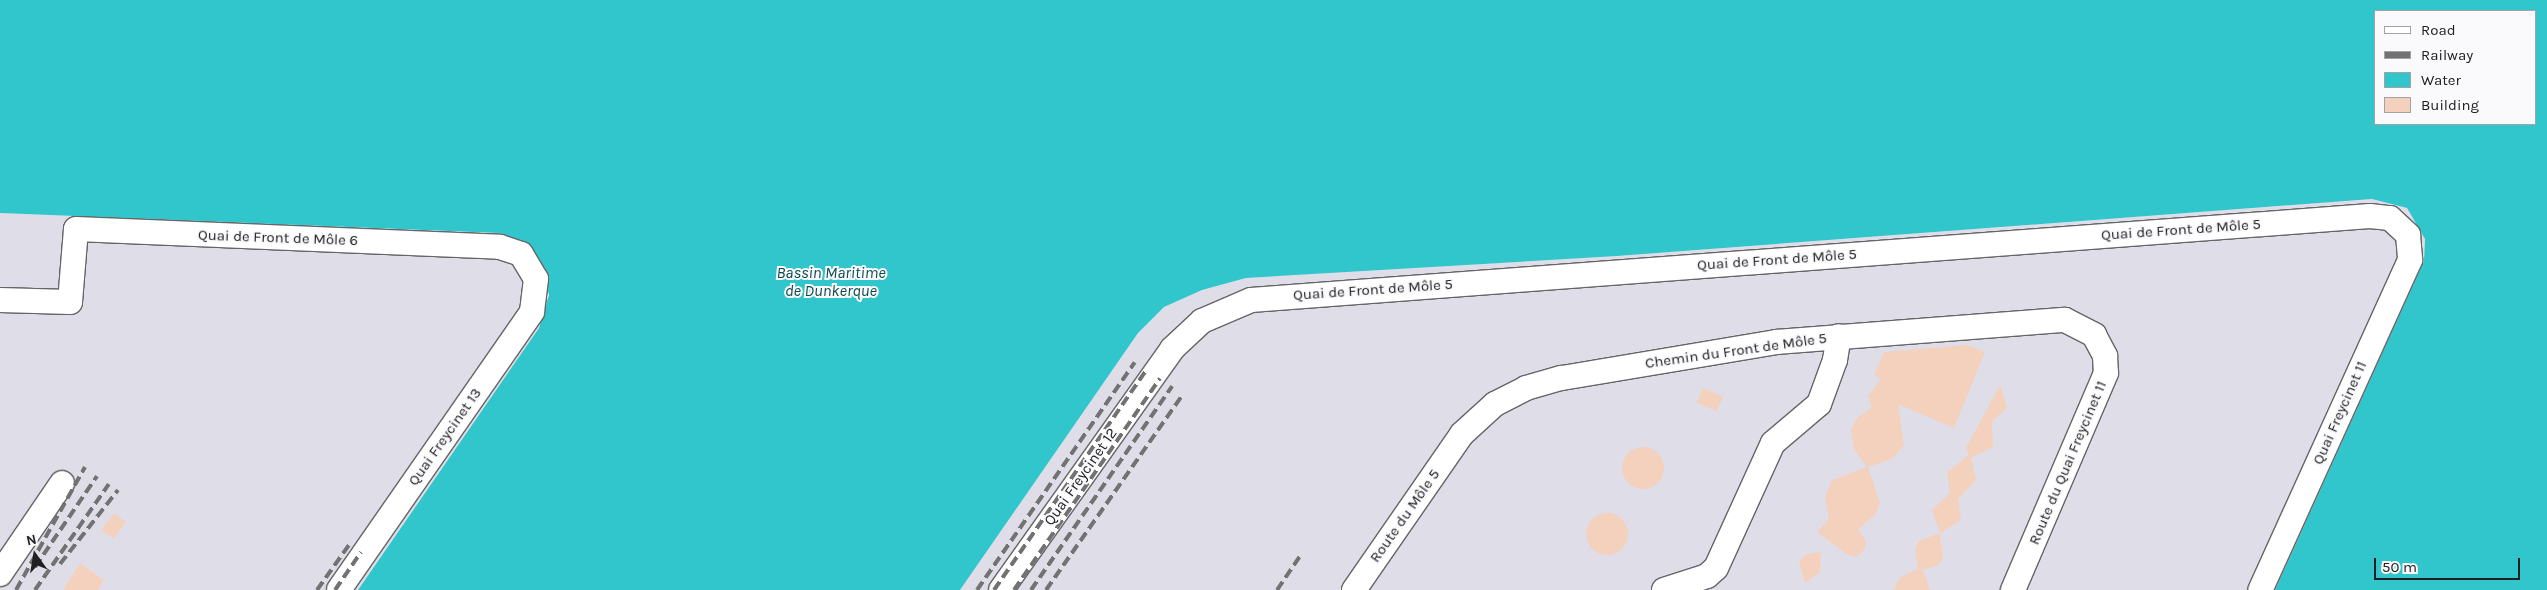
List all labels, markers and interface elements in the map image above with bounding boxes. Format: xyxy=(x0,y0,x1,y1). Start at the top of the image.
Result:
legend xyxy=(2374,10,2537,125)
text: Road xyxy=(2421,21,2456,39)
text: Railway xyxy=(2421,46,2473,64)
text: Water xyxy=(2421,71,2461,89)
text: Building xyxy=(2421,96,2479,114)
street label: Quai de Front de Môle 5 xyxy=(2101,215,2261,245)
street label: Quai de Front de Môle 6 xyxy=(198,226,358,250)
street label: Quai de Front de Môle 5 xyxy=(1697,245,1857,275)
water label: Bassin Maritime de Dunkerque xyxy=(776,263,886,301)
street label: Quai de Front de Môle 5 xyxy=(1293,275,1453,305)
street label: Chemin du Front de Môle 5 xyxy=(1644,329,1828,373)
street label: Quai Freycinet 11 xyxy=(2309,359,2371,467)
street label: Route du Quai Freycinet 11 xyxy=(2025,378,2111,548)
street label: Quai Freycinet 13 xyxy=(405,385,485,489)
street label: Quai Freycinet 12 xyxy=(1041,425,1121,529)
street label: Route du Môle 5 xyxy=(1366,466,1444,566)
north arrow xyxy=(10,530,60,580)
text: N xyxy=(25,530,38,549)
scale bar xyxy=(2377,548,2523,580)
text: 50 m xyxy=(2382,558,2417,576)

